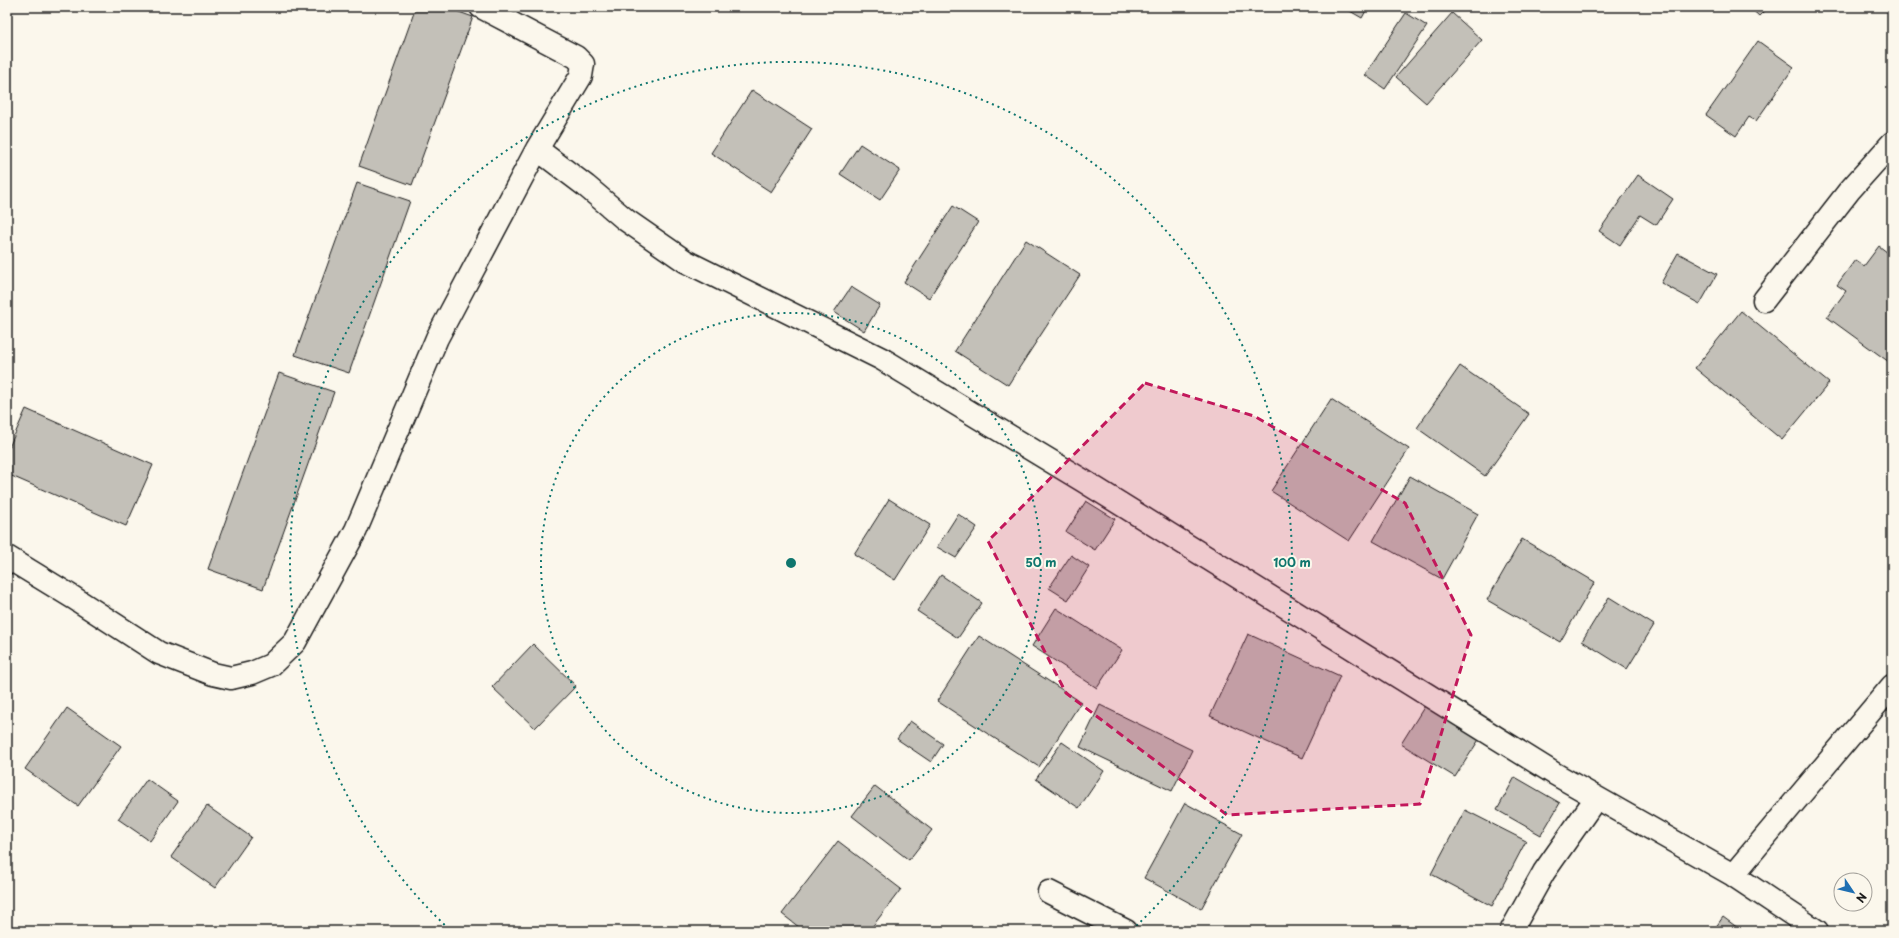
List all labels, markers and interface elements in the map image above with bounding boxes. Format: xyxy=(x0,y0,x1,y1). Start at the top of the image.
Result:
text: 50 m xyxy=(1025,553,1057,571)
text: 100 m xyxy=(1273,553,1311,571)
centre of rings xyxy=(784,556,798,570)
north arrow xyxy=(1833,872,1873,912)
text: N xyxy=(1852,890,1871,907)

